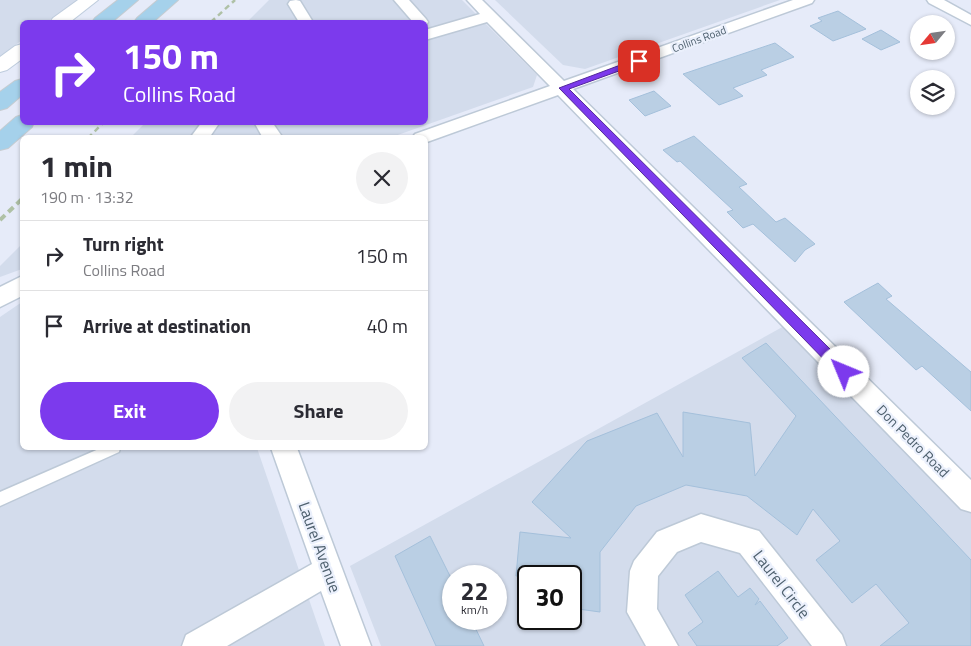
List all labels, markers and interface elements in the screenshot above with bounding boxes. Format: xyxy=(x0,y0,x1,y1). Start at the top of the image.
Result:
north arrow xyxy=(910,15,955,60)
map controls xyxy=(910,15,955,115)
street label: Collins Road xyxy=(670,22,728,56)
text: 150 m xyxy=(123,29,219,83)
icon: right xyxy=(40,40,105,105)
pin xyxy=(618,40,660,82)
icon: arrive xyxy=(625,47,653,75)
button: layers xyxy=(910,70,955,115)
text: Collins Road xyxy=(123,77,236,111)
text: 1 min xyxy=(40,143,113,189)
button: close xyxy=(356,152,408,204)
text: 190 m · 13:32 xyxy=(40,185,134,209)
text: Turn right xyxy=(83,229,164,258)
text: 150 m xyxy=(356,241,408,270)
icon: right xyxy=(40,242,68,270)
text: Collins Road xyxy=(83,258,165,282)
text: Arrive at destination xyxy=(83,311,251,340)
text: 40 m xyxy=(367,311,408,340)
icon: arrive xyxy=(40,312,68,340)
position arrow xyxy=(817,345,869,397)
button: Exit xyxy=(40,382,219,440)
button: Share xyxy=(229,382,408,440)
street label: Don Pedro Road xyxy=(872,400,954,482)
street label: Laurel Avenue xyxy=(292,498,348,596)
street label: Laurel Circle xyxy=(748,545,816,623)
speed limit sign: 30 xyxy=(517,565,582,630)
text: 22 xyxy=(460,572,489,610)
text: km/h xyxy=(461,600,488,619)

